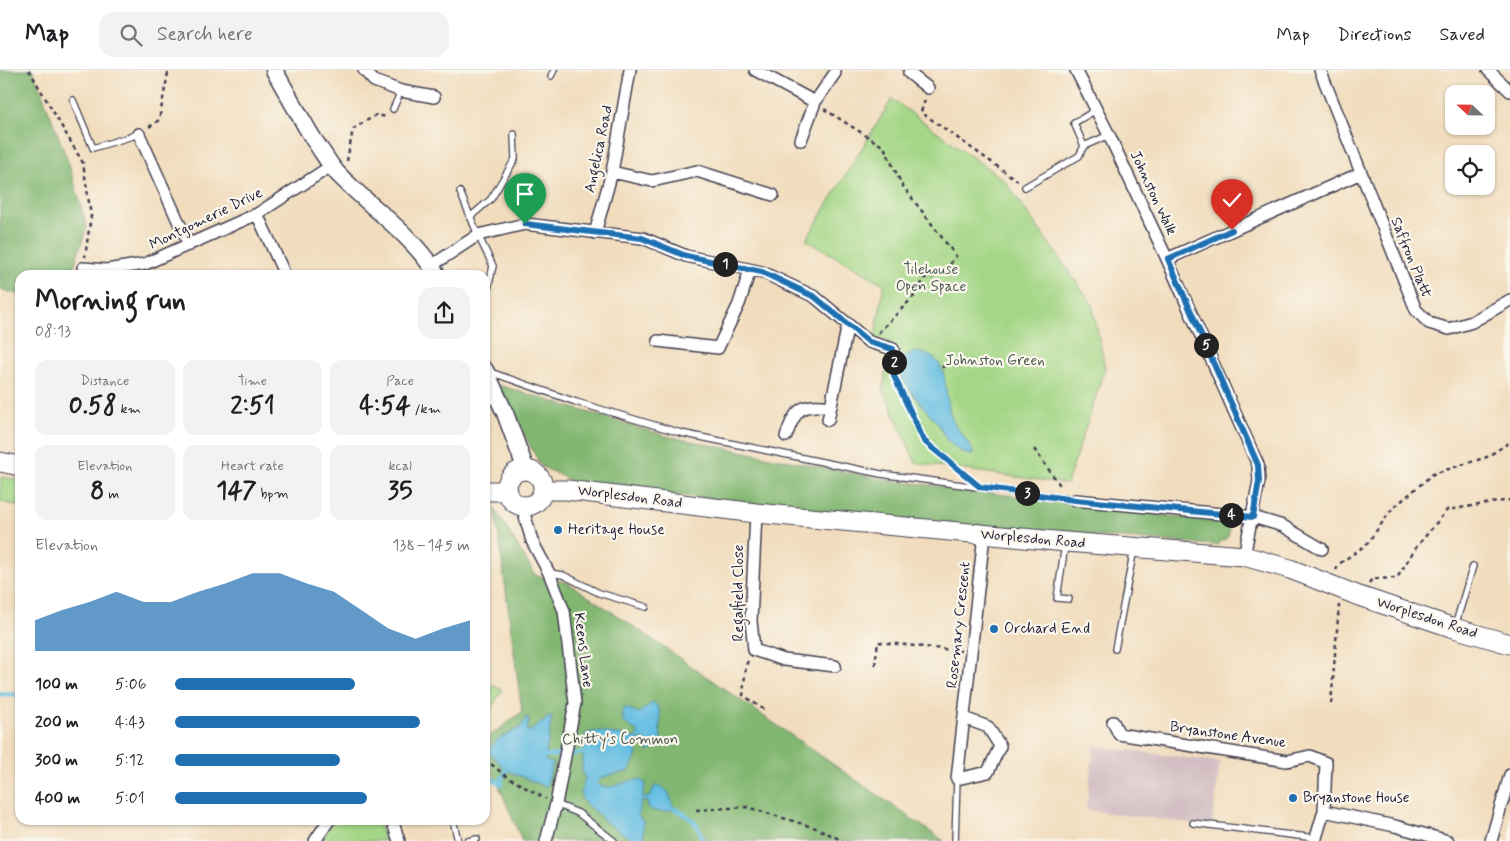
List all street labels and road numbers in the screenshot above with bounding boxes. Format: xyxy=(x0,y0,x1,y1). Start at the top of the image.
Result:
street label: Angelica Road xyxy=(580,103,619,195)
street label: Johnston Walk xyxy=(1125,148,1181,239)
street label: Montgomerie Drive xyxy=(146,183,266,255)
street label: Saffron Platt xyxy=(1386,214,1437,302)
street label: Worplesdon Road xyxy=(577,481,683,513)
street label: Worplesdon Road xyxy=(980,524,1086,554)
street label: Regalfield Close xyxy=(729,544,750,641)
street label: Rosemary Crescent xyxy=(942,560,976,689)
street label: Worplesdon Road xyxy=(1374,592,1480,644)
street label: Keens Lane xyxy=(568,611,598,689)
street label: Bryanstone Avenue xyxy=(1169,717,1287,753)

